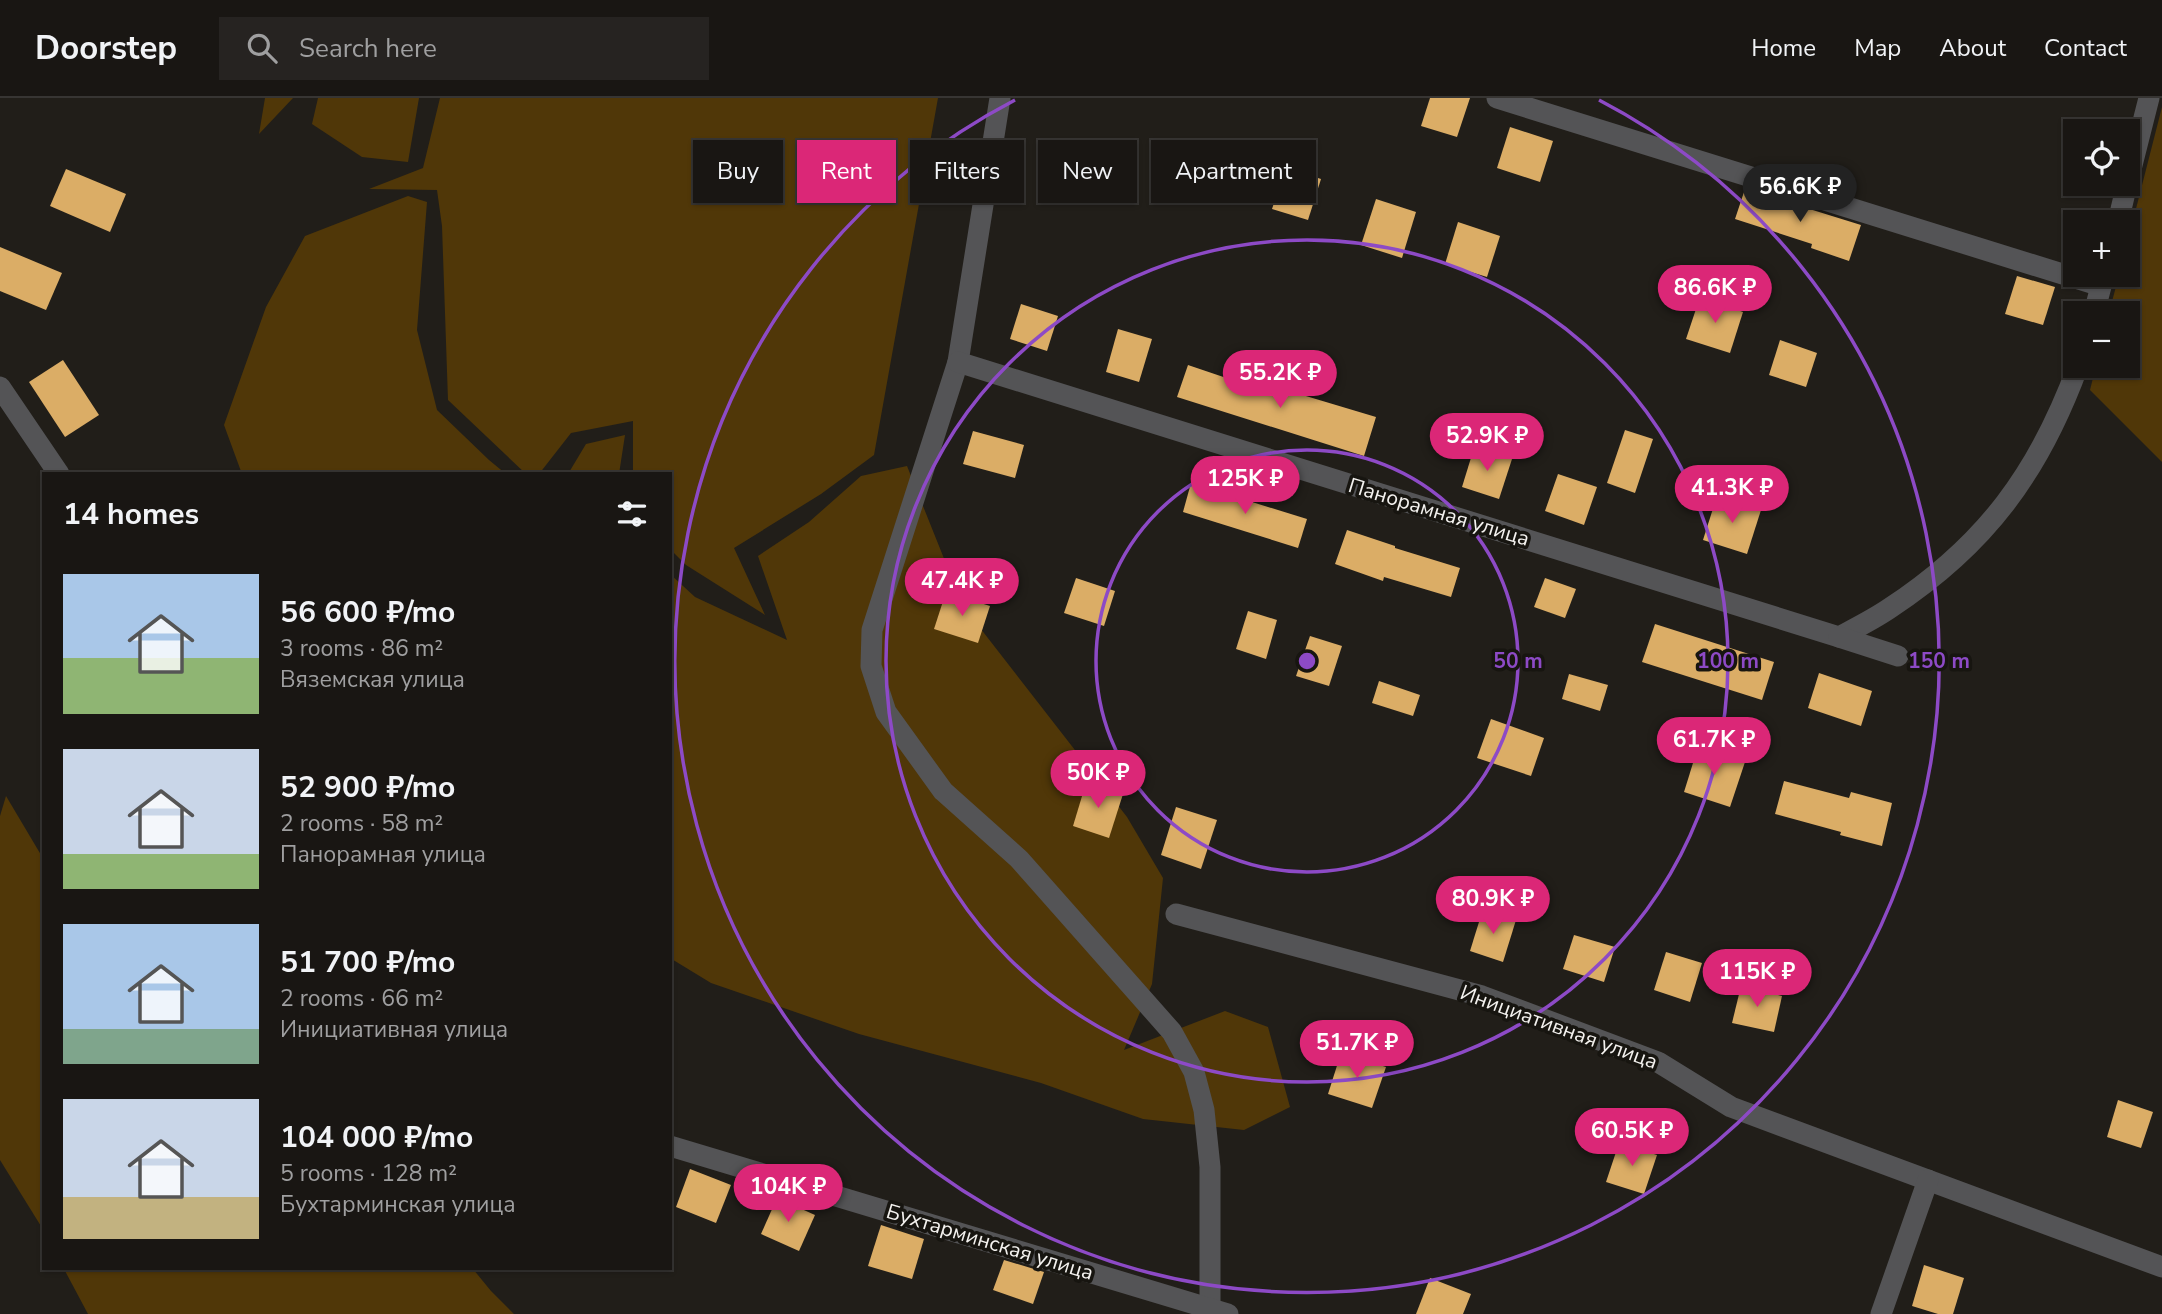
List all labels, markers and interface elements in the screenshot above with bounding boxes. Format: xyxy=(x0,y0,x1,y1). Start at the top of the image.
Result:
search box xyxy=(219,17,709,80)
text: Doorstep xyxy=(35,26,177,71)
icon: search xyxy=(243,29,281,67)
text: Search here xyxy=(299,31,437,66)
text: Home xyxy=(1751,32,1816,64)
text: Map xyxy=(1854,32,1901,64)
text: About xyxy=(1939,32,2006,64)
text: Contact xyxy=(2044,32,2127,64)
map controls xyxy=(2063,119,2140,378)
button: locate xyxy=(2063,119,2140,196)
chip: Buy xyxy=(693,140,783,203)
chip: Rent xyxy=(797,140,896,203)
chip: Filters xyxy=(910,140,1024,203)
chip: New xyxy=(1038,140,1137,203)
chip: Apartment xyxy=(1151,140,1316,203)
pin: 56.6K ₽ xyxy=(1735,164,1865,224)
text: 56.6K ₽ xyxy=(1759,171,1841,202)
button: + xyxy=(2063,210,2140,287)
pin: 86.6K ₽ xyxy=(1650,266,1780,325)
text: 86.6K ₽ xyxy=(1674,272,1756,303)
button: − xyxy=(2063,301,2140,378)
pin: 55.2K ₽ xyxy=(1215,350,1345,410)
text: 55.2K ₽ xyxy=(1239,357,1321,388)
pin: 52.9K ₽ xyxy=(1422,414,1552,473)
text: 52.9K ₽ xyxy=(1446,420,1528,451)
pin: 125K ₽ xyxy=(1188,456,1302,516)
text: 125K ₽ xyxy=(1207,463,1283,494)
pin: 41.3K ₽ xyxy=(1667,466,1797,525)
street label: Панорамная улица xyxy=(1345,471,1533,553)
text: 41.3K ₽ xyxy=(1691,472,1773,503)
text: 14 homes xyxy=(63,494,199,535)
icon: filters xyxy=(613,495,651,533)
pin: 47.4K ₽ xyxy=(897,559,1027,618)
text: 47.4K ₽ xyxy=(921,565,1003,596)
text: 56 600 ₽/mo xyxy=(280,592,455,633)
icon: home xyxy=(119,602,203,686)
text: 3 rooms · 86 m² xyxy=(280,633,443,664)
text: 50 m xyxy=(1493,647,1543,675)
text: 100 m xyxy=(1697,647,1759,675)
text: 150 m xyxy=(1908,647,1970,675)
centre of rings xyxy=(1295,649,1319,673)
text: Вяземская улица xyxy=(280,664,465,695)
pin: 61.7K ₽ xyxy=(1649,718,1779,777)
text: 61.7K ₽ xyxy=(1673,724,1755,755)
pin: 50K ₽ xyxy=(1049,750,1147,810)
text: 50K ₽ xyxy=(1067,757,1129,788)
text: 52 900 ₽/mo xyxy=(280,767,455,808)
icon: home xyxy=(119,777,203,861)
text: 2 rooms · 58 m² xyxy=(280,808,443,839)
text: Панорамная улица xyxy=(280,839,486,870)
pin: 80.9K ₽ xyxy=(1428,876,1558,936)
text: 80.9K ₽ xyxy=(1452,883,1534,914)
text: 51 700 ₽/mo xyxy=(280,942,455,983)
pin: 115K ₽ xyxy=(1700,950,1814,1009)
icon: home xyxy=(119,952,203,1036)
text: 115K ₽ xyxy=(1719,956,1795,987)
street label: Инициативная улица xyxy=(1456,978,1662,1076)
text: 2 rooms · 66 m² xyxy=(280,983,443,1014)
text: Инициативная улица xyxy=(280,1014,508,1045)
pin: 51.7K ₽ xyxy=(1292,1020,1422,1080)
text: 51.7K ₽ xyxy=(1316,1027,1398,1058)
pin: 60.5K ₽ xyxy=(1567,1108,1697,1168)
text: 60.5K ₽ xyxy=(1591,1115,1673,1146)
text: 104 000 ₽/mo xyxy=(280,1117,473,1158)
icon: home xyxy=(119,1127,203,1211)
text: 5 rooms · 128 m² xyxy=(280,1158,457,1189)
pin: 104K ₽ xyxy=(731,1164,845,1224)
text: 104K ₽ xyxy=(750,1171,826,1202)
text: Бухтарминская улица xyxy=(280,1189,516,1220)
street label: Бухтарминская улица xyxy=(883,1197,1097,1287)

